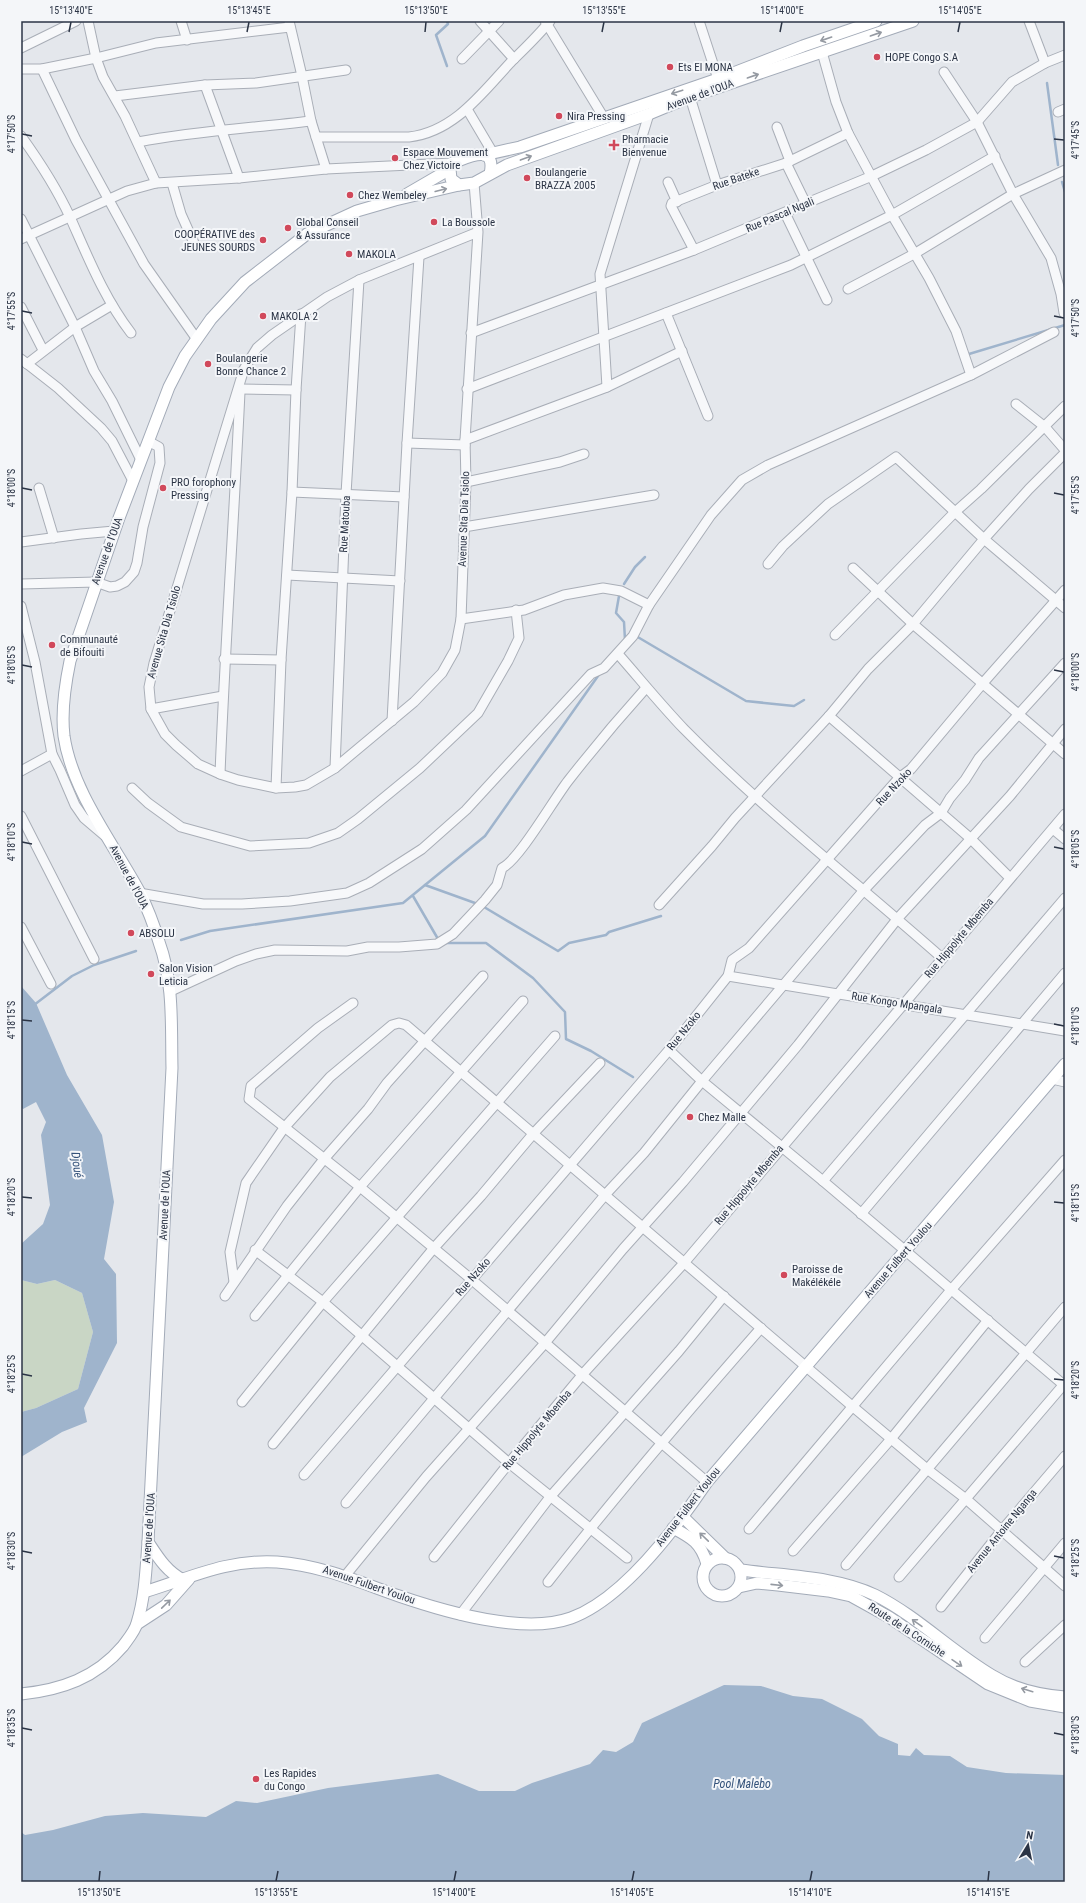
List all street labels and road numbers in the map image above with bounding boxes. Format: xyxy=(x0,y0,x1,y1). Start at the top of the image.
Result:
street label: Avenue de l'OUA xyxy=(665,77,736,113)
street label: Rue Bateke xyxy=(711,165,761,193)
street label: Rue Pascal Ngali xyxy=(744,195,816,235)
street label: Avenue Sita Dia Tsiolo xyxy=(456,470,472,567)
street label: Rue Matouba xyxy=(337,495,353,553)
street label: Avenue de l'OUA xyxy=(89,515,125,586)
street label: Avenue Sita Dia Tsiolo xyxy=(145,584,184,680)
street label: Rue Nzoko xyxy=(873,765,915,808)
street label: Avenue de l'OUA xyxy=(107,843,152,912)
street label: Rue Hippolyte Mbemba xyxy=(922,895,996,981)
street label: Rue Kongo Mpangala xyxy=(851,989,943,1017)
street label: Rue Nzoko xyxy=(664,1009,704,1053)
street label: Rue Hippolyte Mbemba xyxy=(712,1142,786,1228)
street label: Avenue de l'OUA xyxy=(157,1169,173,1241)
street label: Avenue Fulbert Youlou xyxy=(861,1219,935,1301)
street label: Rue Nzoko xyxy=(453,1255,493,1299)
street label: Rue Hippolyte Mbemba xyxy=(500,1387,574,1473)
street label: Avenue Fulbert Youlou xyxy=(653,1465,723,1549)
street label: Avenue Antoine Nganga xyxy=(964,1487,1040,1575)
street label: Avenue de l'OUA xyxy=(140,1492,158,1564)
street label: Avenue Fulbert Youlou xyxy=(321,1563,417,1607)
street label: Route de la Corniche xyxy=(866,1600,948,1660)

